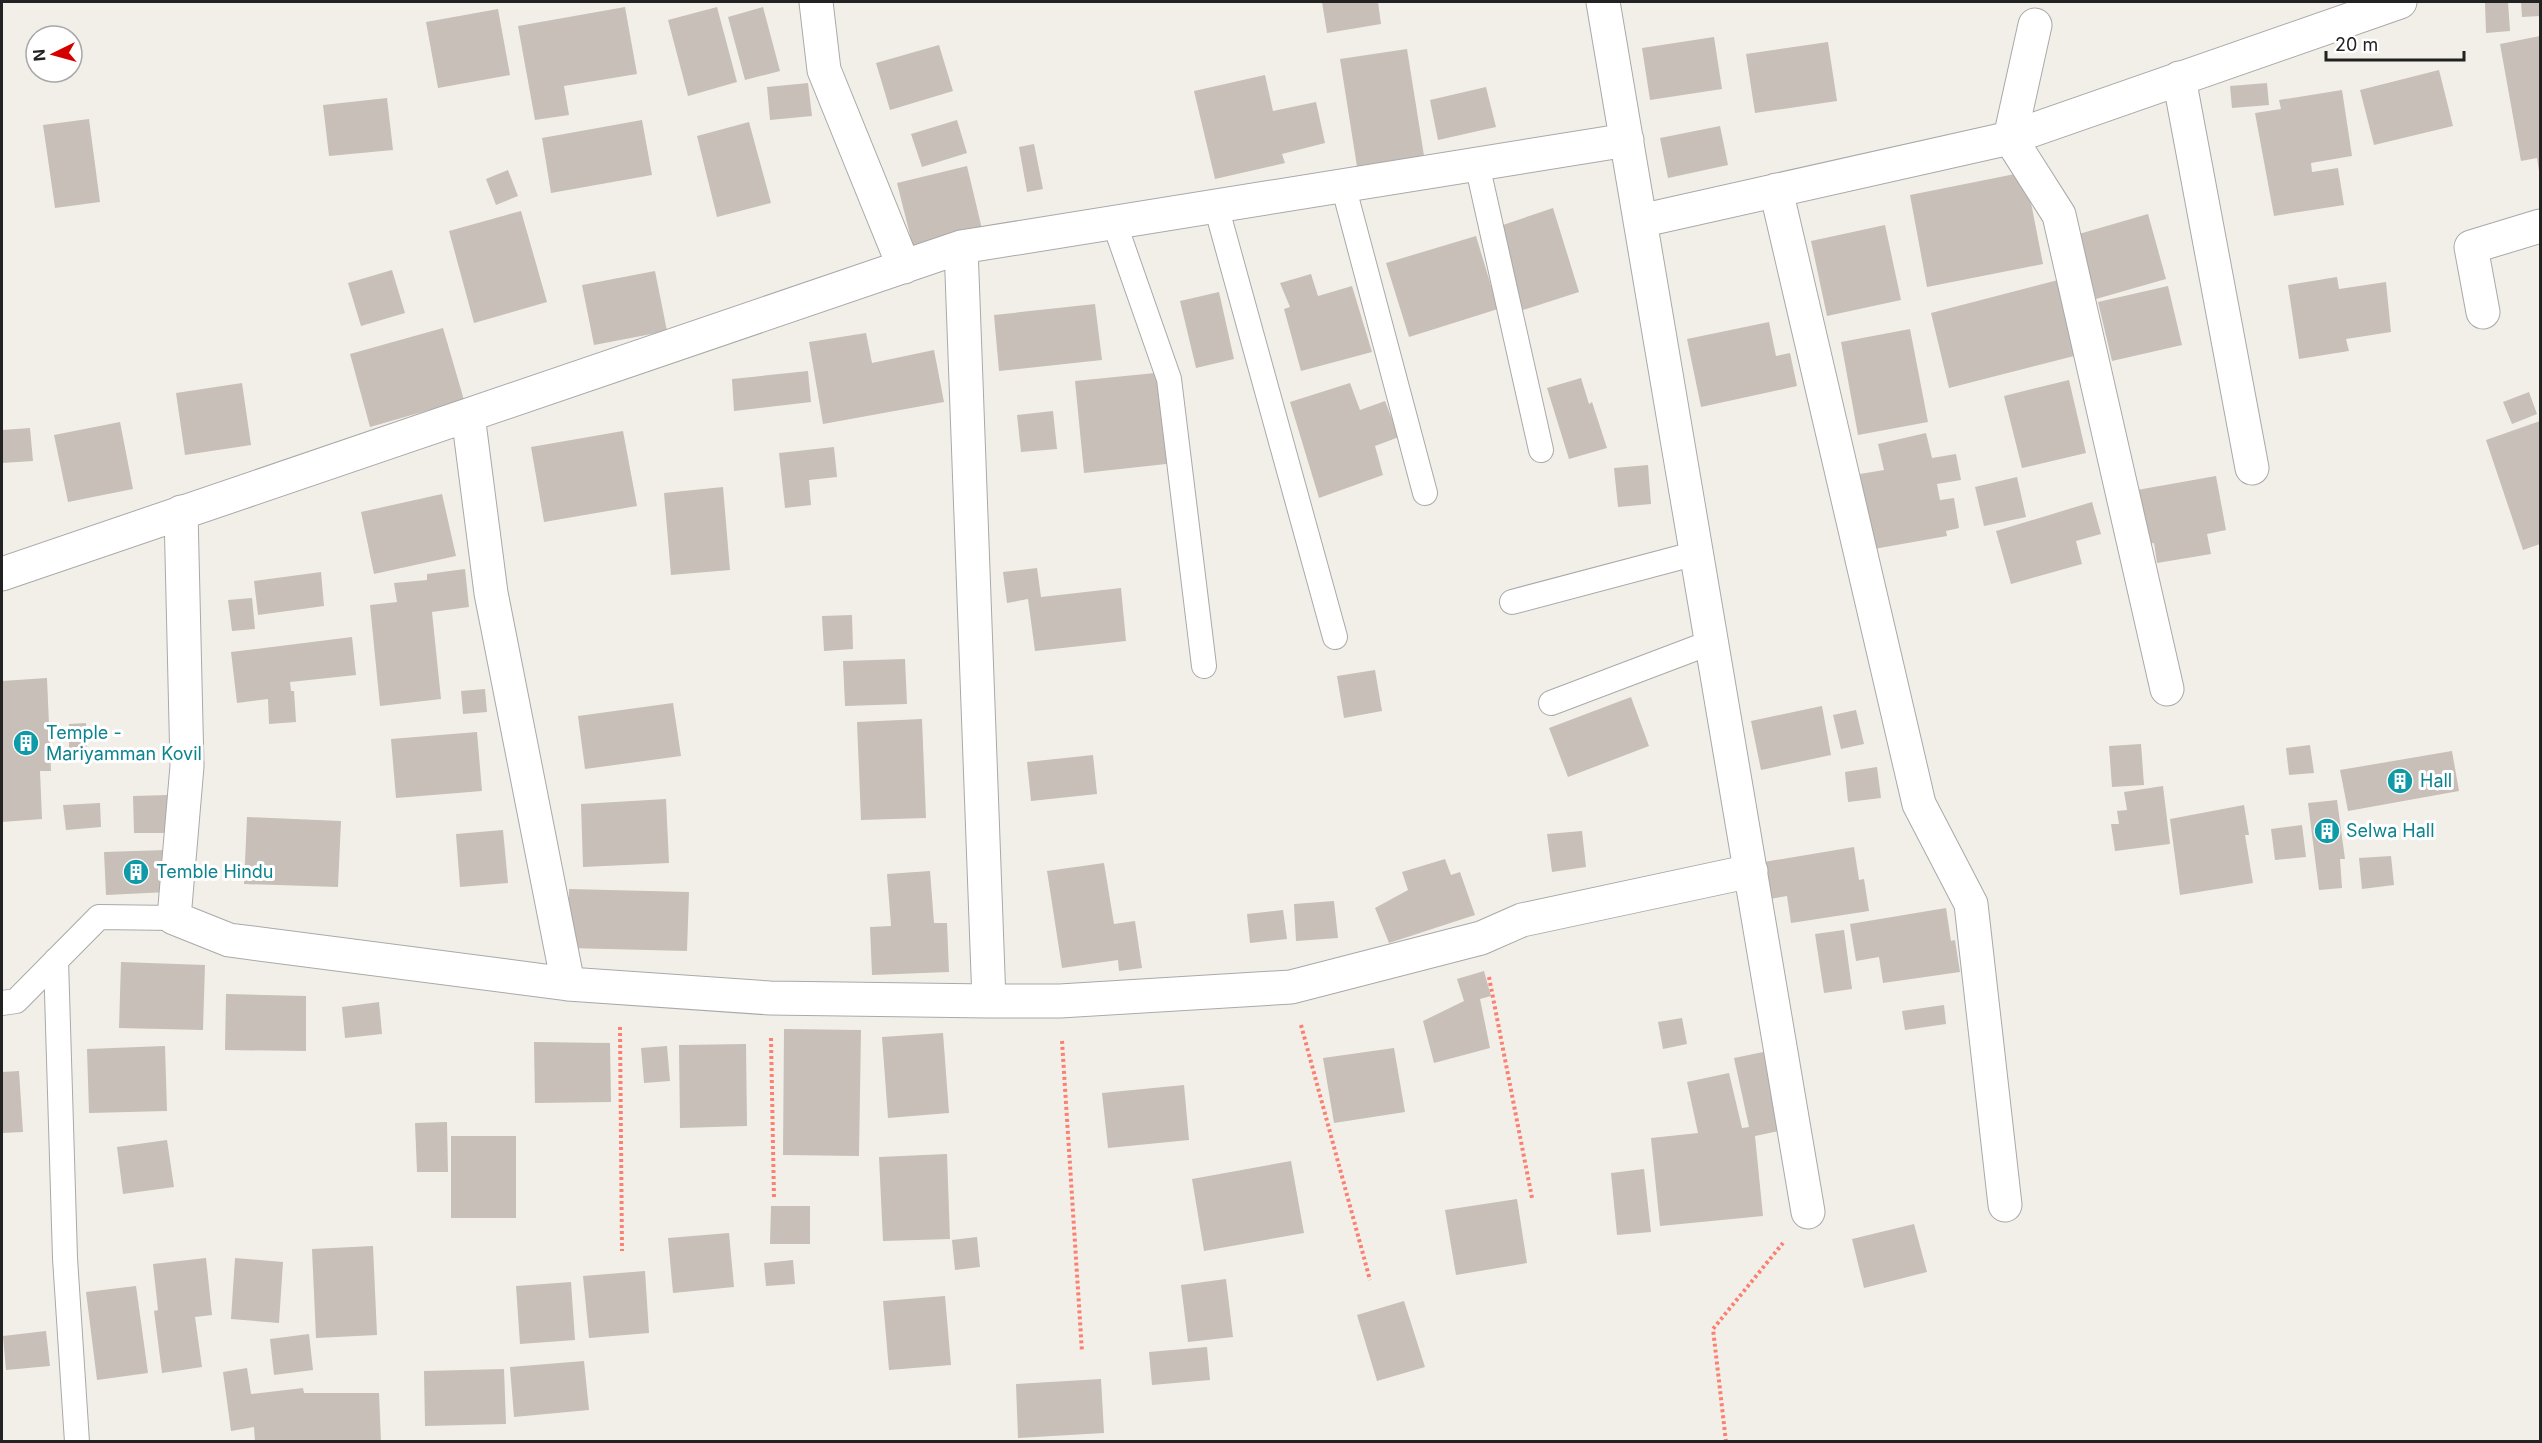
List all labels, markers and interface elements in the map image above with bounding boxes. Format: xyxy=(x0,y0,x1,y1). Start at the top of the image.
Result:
north arrow xyxy=(24,24,84,84)
scale bar xyxy=(2326,24,2464,62)
text: 20 m xyxy=(2335,34,2378,55)
text: N xyxy=(29,48,50,62)
place label: Temple - Mariyamman Kovil xyxy=(46,722,202,764)
building icon: Temple - Mariyamman Kovil xyxy=(11,728,41,758)
building icon: Hall xyxy=(2385,766,2415,796)
place label: Hall xyxy=(2420,770,2452,791)
building icon: Selwa Hall xyxy=(2312,816,2342,846)
place label: Selwa Hall xyxy=(2346,820,2435,841)
building icon: Temble Hindu xyxy=(121,857,151,887)
place label: Temble Hindu xyxy=(156,861,273,882)

